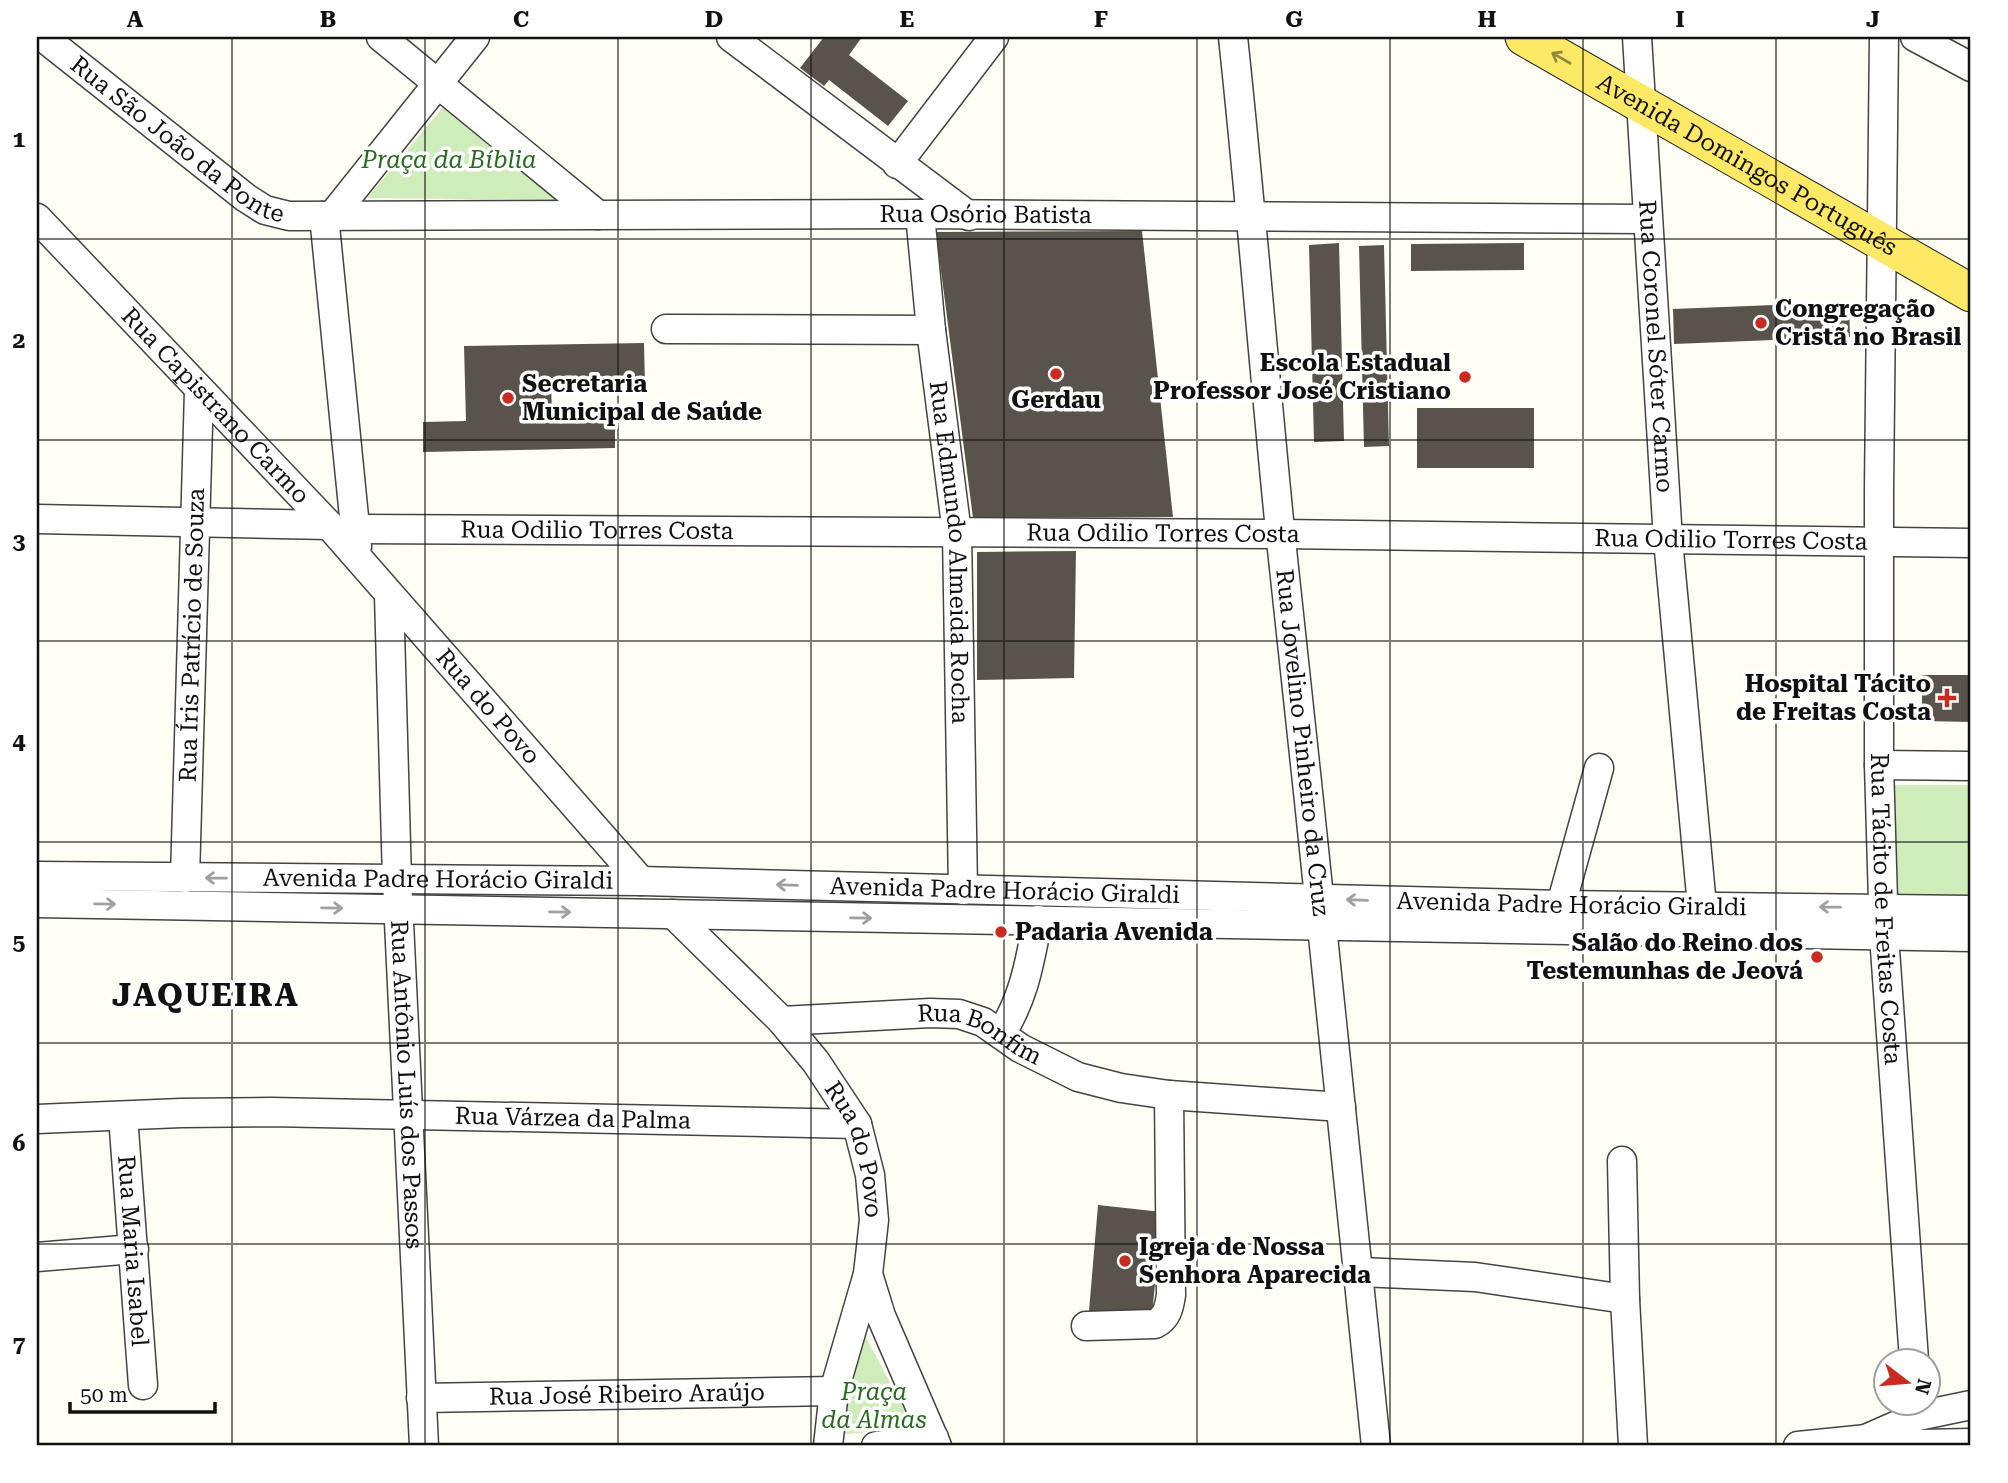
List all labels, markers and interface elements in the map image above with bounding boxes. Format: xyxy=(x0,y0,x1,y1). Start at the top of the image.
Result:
text: A xyxy=(127,6,144,33)
text: B xyxy=(320,6,336,33)
text: C xyxy=(513,6,529,33)
text: D xyxy=(705,6,723,33)
text: E xyxy=(900,6,914,33)
text: F xyxy=(1094,6,1108,33)
text: G xyxy=(1285,6,1303,33)
text: H xyxy=(1478,6,1497,33)
text: I xyxy=(1675,6,1685,33)
text: J xyxy=(1866,6,1880,33)
street label: Rua São João da Ponte xyxy=(65,50,287,228)
one-way arrow xyxy=(1551,51,1571,65)
street label: Avenida Domingos Português xyxy=(1592,68,1902,262)
text: 1 xyxy=(13,126,26,153)
park label: Praça da Bíblia xyxy=(360,146,537,174)
street label: Rua Coronel Sóter Carmo xyxy=(1633,199,1679,494)
street label: Rua Osório Batista xyxy=(879,200,1092,229)
place label: Congregação Cristã no Brasil xyxy=(1775,295,1961,351)
street label: Rua Capistrano Carmo xyxy=(116,302,315,510)
marker: Congregação Cristã no Brasil xyxy=(1753,315,1769,331)
text: 2 xyxy=(13,327,25,354)
place label: Escola Estadual Professor José Cristiano xyxy=(1153,349,1451,405)
marker: Gerdau xyxy=(1048,366,1064,382)
marker: Escola Estadual Professor José Cristiano xyxy=(1457,369,1473,385)
place label: Secretaria Municipal de Saúde xyxy=(522,370,762,426)
street label: Rua Edmundo Almeida Rocha xyxy=(924,379,974,724)
place label: Gerdau xyxy=(1011,386,1101,414)
marker: Secretaria Municipal de Saúde xyxy=(500,390,516,406)
street label: Rua Íris Patrício de Souza xyxy=(174,488,210,783)
street label: Rua Odilio Torres Costa xyxy=(460,516,734,545)
street label: Rua Odilio Torres Costa xyxy=(1026,519,1300,548)
street label: Rua Odilio Torres Costa xyxy=(1594,524,1868,556)
text: 3 xyxy=(13,528,26,555)
street label: Rua Jovelino Pinheiro da Cruz xyxy=(1270,568,1335,917)
street label: Rua do Povo xyxy=(430,643,546,770)
place label: Hospital Tácito de Freitas Costa xyxy=(1736,670,1931,726)
marker: Hospital Tácito de Freitas Costa xyxy=(1937,688,1957,708)
text: 4 xyxy=(13,728,26,755)
street label: Rua Tácito de Freitas Costa xyxy=(1865,753,1907,1066)
street label: Avenida Padre Horácio Giraldi xyxy=(263,864,614,895)
one-way arrow xyxy=(205,871,228,885)
street label: Avenida Padre Horácio Giraldi xyxy=(829,872,1181,909)
one-way arrow xyxy=(776,879,799,892)
street label: Avenida Padre Horácio Giraldi xyxy=(1396,887,1747,921)
one-way arrow xyxy=(1346,893,1369,906)
one-way arrow xyxy=(93,897,116,911)
one-way arrow xyxy=(1818,900,1841,914)
one-way arrow xyxy=(321,901,344,915)
one-way arrow xyxy=(548,906,571,919)
one-way arrow xyxy=(849,911,872,925)
place label: Padaria Avenida xyxy=(1015,918,1213,946)
street label: Rua Antônio Luís dos Passos xyxy=(385,920,429,1250)
marker: Padaria Avenida xyxy=(993,924,1009,940)
text: 5 xyxy=(13,929,26,956)
place label: Salão do Reino dos Testemunhas de Jeová xyxy=(1527,929,1803,985)
marker: Salão do Reino dos Testemunhas de Jeová xyxy=(1809,949,1825,965)
district label: JAQUEIRA xyxy=(112,976,300,1014)
street label: Rua Bonfim xyxy=(917,999,1047,1071)
street label: Rua do Povo xyxy=(819,1076,888,1219)
street label: Rua Várzea da Palma xyxy=(454,1102,691,1135)
text: 6 xyxy=(13,1130,26,1157)
street label: Rua Maria Isabel xyxy=(112,1154,154,1347)
place label: Igreja de Nossa Senhora Aparecida xyxy=(1139,1233,1371,1289)
marker: Igreja de Nossa Senhora Aparecida xyxy=(1117,1253,1133,1269)
text: 7 xyxy=(13,1331,26,1358)
north arrow xyxy=(1871,1346,1941,1416)
scale bar xyxy=(70,1371,215,1415)
text: N xyxy=(1910,1376,1936,1397)
street label: Rua José Ribeiro Araújo xyxy=(489,1378,765,1411)
park label: Praça da Almas xyxy=(821,1378,927,1434)
text: 50 m xyxy=(80,1383,128,1407)

